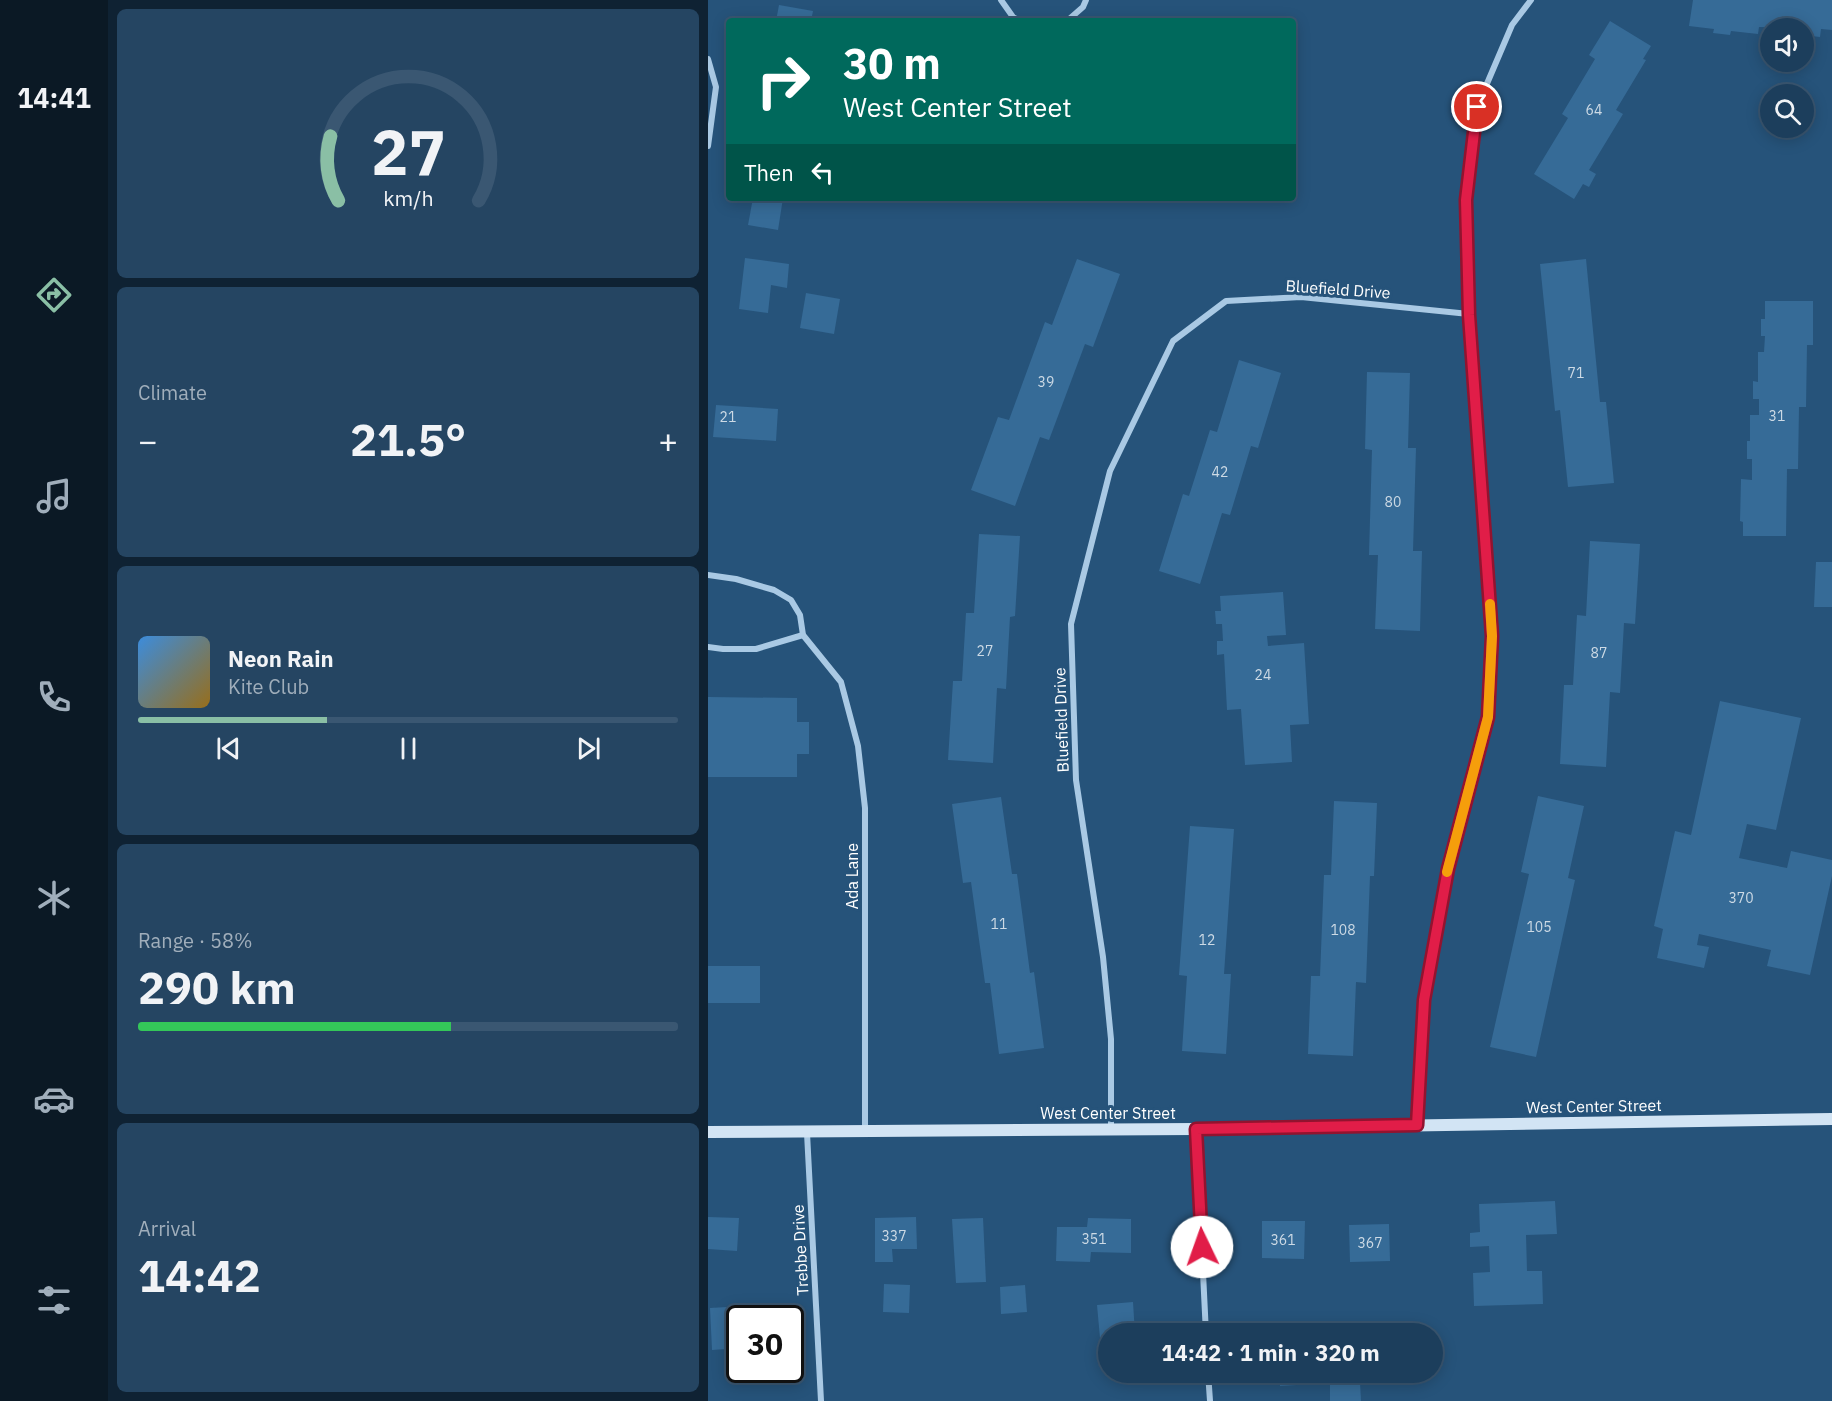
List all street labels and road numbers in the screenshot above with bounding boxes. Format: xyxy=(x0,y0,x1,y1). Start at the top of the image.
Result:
street label: Bluefield Drive xyxy=(1285,275,1391,303)
street label: Bluefield Drive xyxy=(1049,667,1073,773)
street label: Ada Lane xyxy=(842,843,862,909)
street label: West Center Street xyxy=(1526,1095,1662,1117)
street label: West Center Street xyxy=(1040,1103,1176,1123)
street label: Trebbe Drive xyxy=(788,1204,812,1296)

